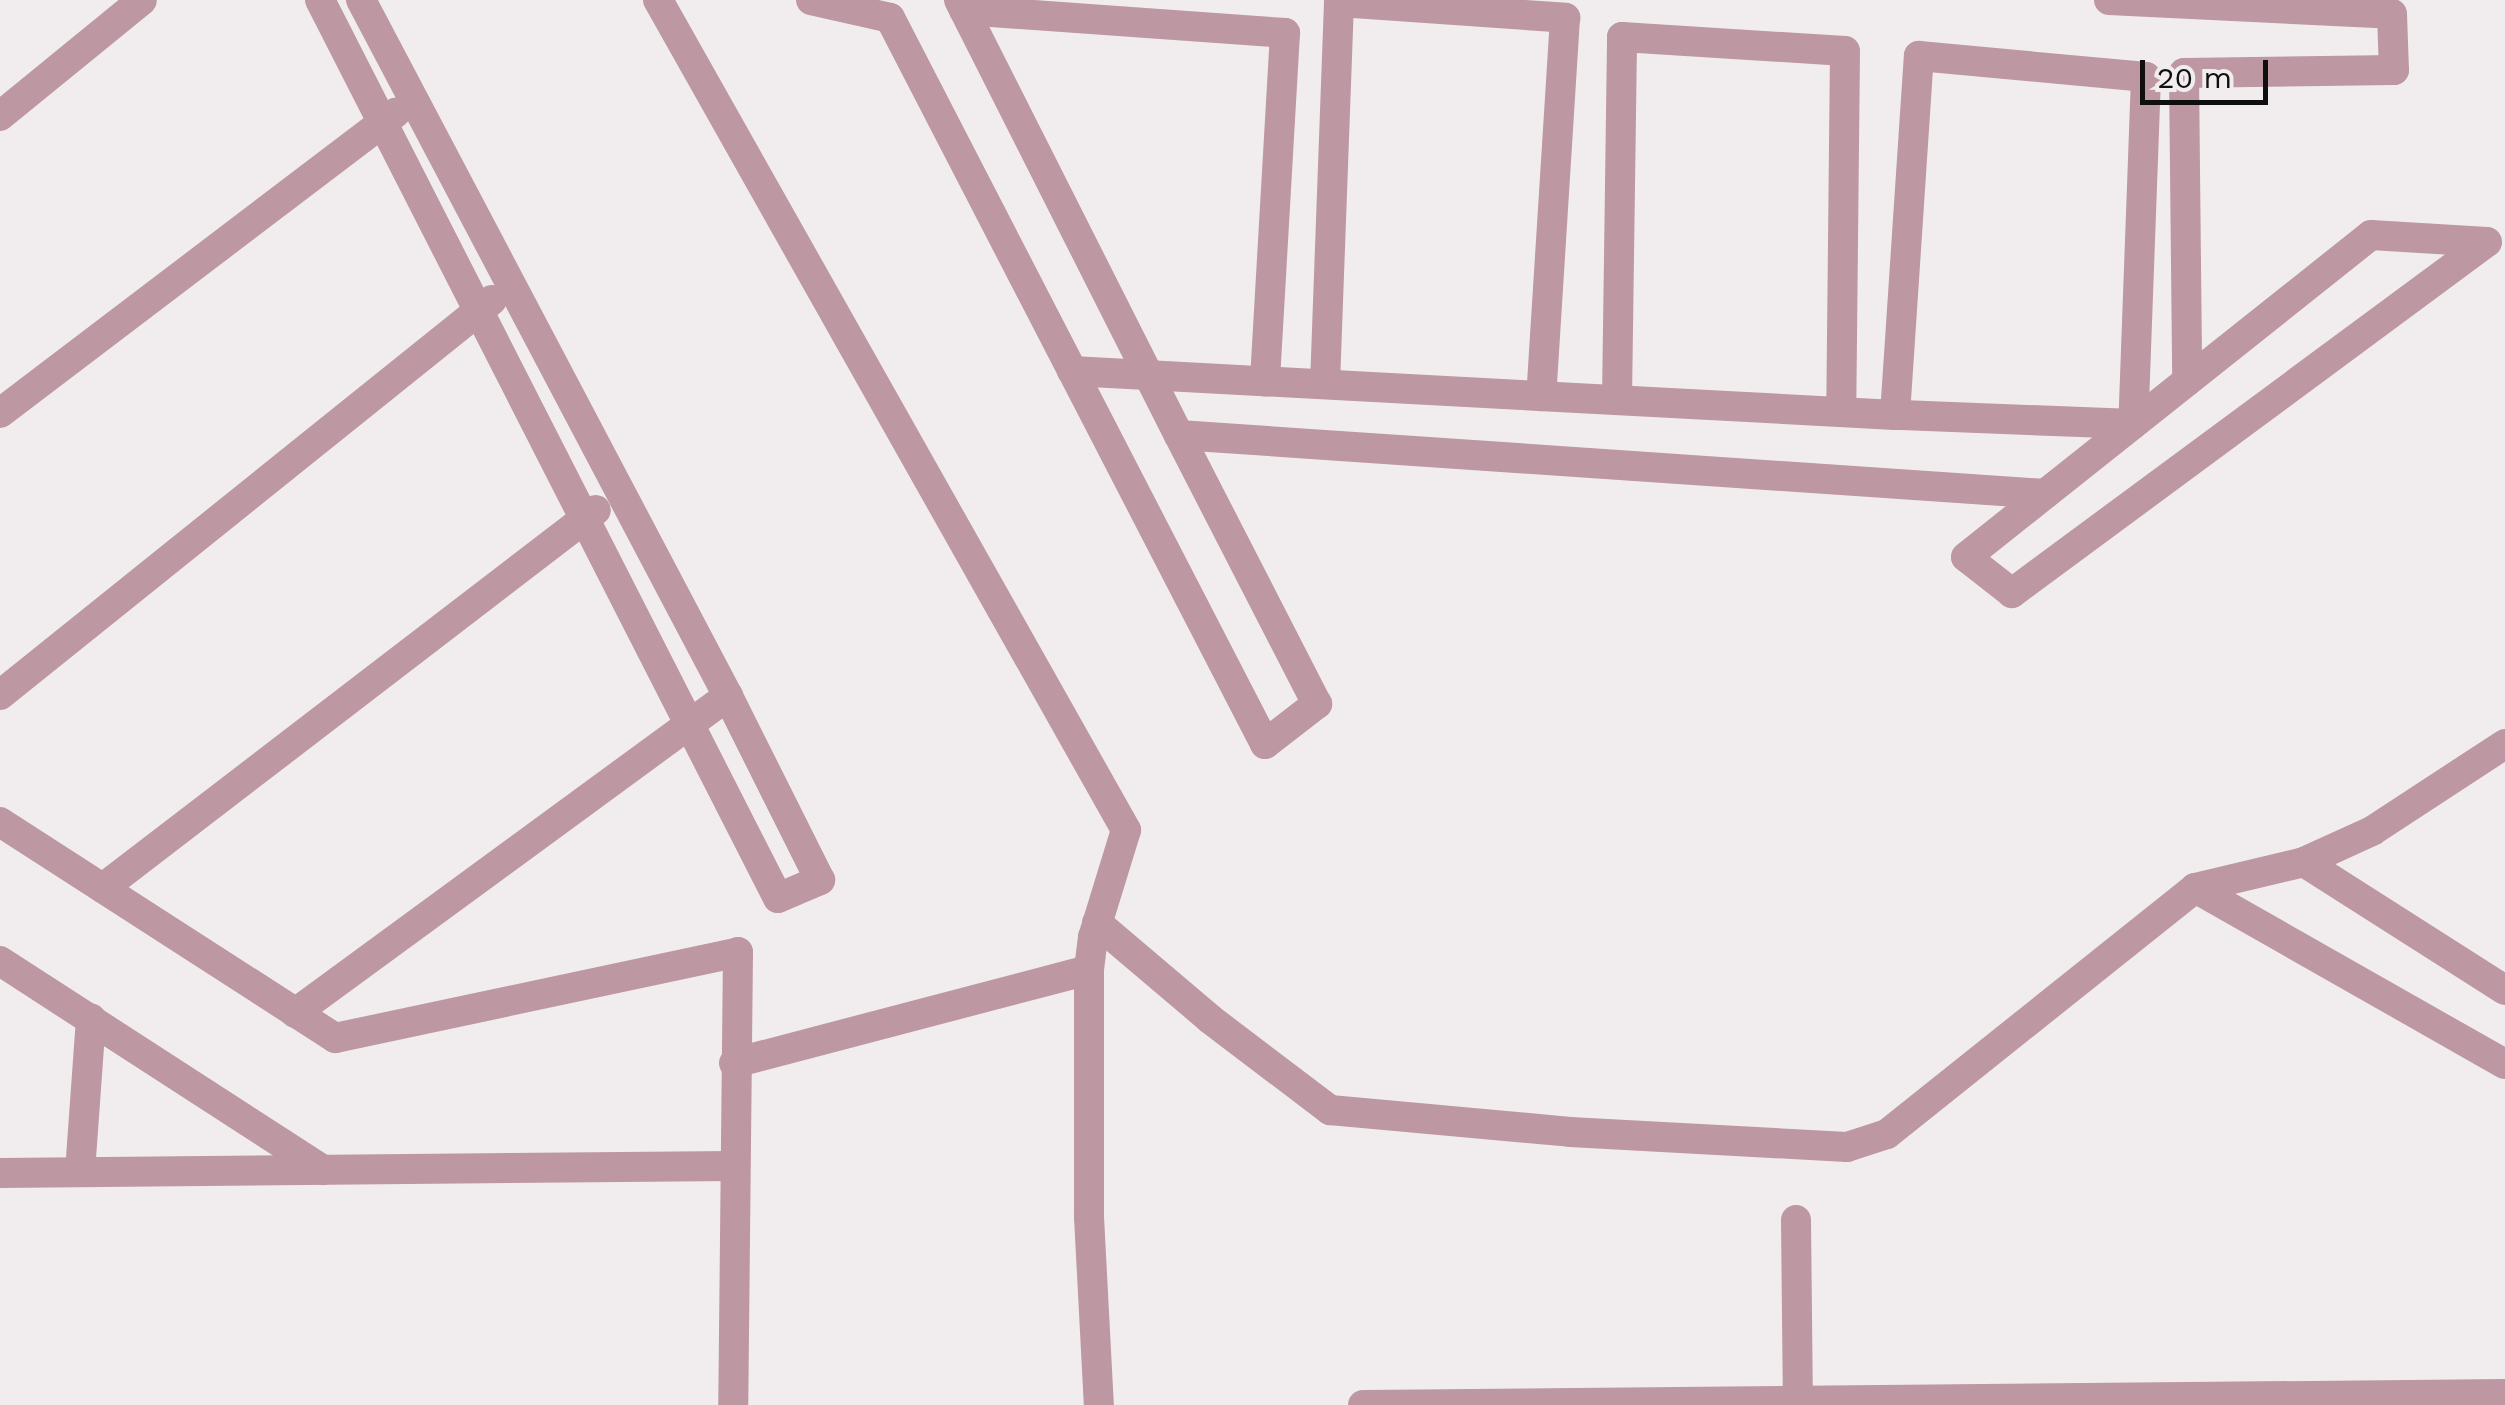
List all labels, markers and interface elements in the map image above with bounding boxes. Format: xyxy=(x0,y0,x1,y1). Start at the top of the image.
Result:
scale bar xyxy=(2145,40,2272,102)
text: 20 m xyxy=(2157,60,2232,95)

